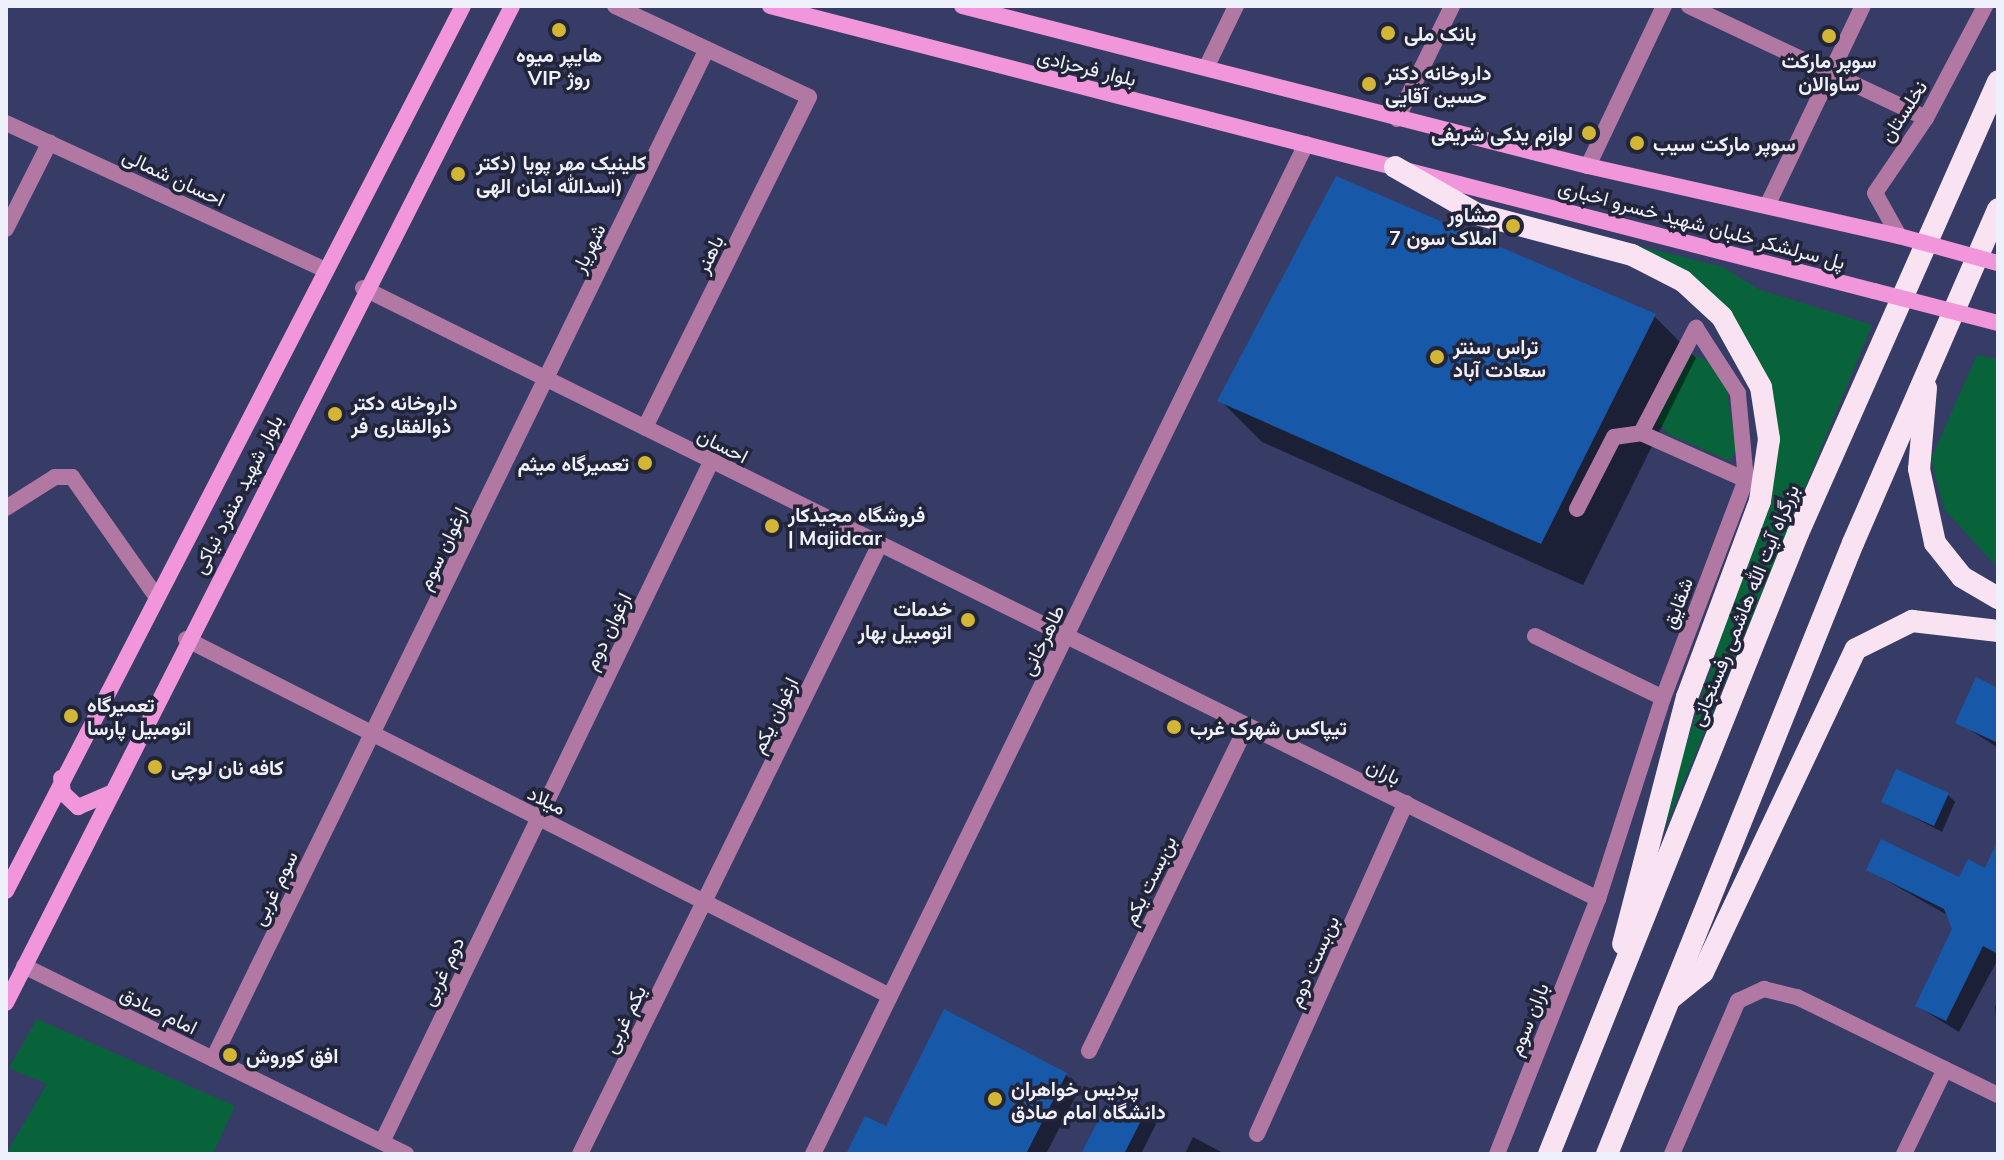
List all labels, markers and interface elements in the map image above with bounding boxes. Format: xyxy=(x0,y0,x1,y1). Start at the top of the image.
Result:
marker: هایپر میوه VIP روژ xyxy=(550,21,568,39)
place label: بانک ملی xyxy=(1404,21,1476,45)
marker: بانک ملی xyxy=(1379,24,1397,42)
marker: سوپر مارکت ساوالان xyxy=(1820,27,1838,45)
place label: هایپر میوه VIP روژ xyxy=(516,42,602,89)
street label: بلوار فرحزادی xyxy=(1035,43,1139,91)
place label: سوپر مارکت ساوالان xyxy=(1781,48,1877,95)
place label: داروخانه دکتر حسین آقایی xyxy=(1385,60,1491,107)
marker: داروخانه دکتر حسین آقایی xyxy=(1360,75,1378,93)
street label: نخلستان xyxy=(1874,76,1932,146)
place label: لوازم یدکی شریفی xyxy=(1431,121,1573,145)
marker: لوازم یدکی شریفی xyxy=(1580,124,1598,142)
place label: سوپر مارکت سیب xyxy=(1653,131,1796,155)
marker: سوپر مارکت سیب xyxy=(1628,134,1646,152)
street label: احسان شمالی xyxy=(119,143,229,211)
place label: کلینیک مهر پویا (دکتر اسدالله امان الهی) xyxy=(476,150,646,197)
marker: کلینیک مهر پویا (دکتر اسدالله امان الهی) xyxy=(447,163,469,185)
street label: پل سرلشکر خلبان شهید خسرو اخباری xyxy=(1556,174,1848,274)
place label: مشاور املاک سون 7 xyxy=(1389,202,1497,249)
marker: مشاور املاک سون 7 xyxy=(1504,217,1522,235)
street label: شهریار xyxy=(566,219,610,277)
street label: باهنر xyxy=(690,231,728,277)
place label: تراس سنتر سعادت آباد xyxy=(1453,334,1546,381)
marker: تراس سنتر سعادت آباد xyxy=(1428,348,1446,366)
place label: داروخانه دکتر ذوالفقاری فر xyxy=(351,390,457,437)
marker: داروخانه دکتر ذوالفقاری فر xyxy=(326,405,344,423)
street label: بلوار شهید منفرد نیاکی xyxy=(187,411,287,577)
street label: احسان xyxy=(694,422,752,468)
place label: تعمیرگاه میثم xyxy=(518,451,629,475)
marker: تعمیرگاه میثم xyxy=(636,454,654,472)
street label: بزرگراه آیت الله هاشمی رفسنجانی xyxy=(1684,481,1804,729)
place label: فروشگاه مجیدکار | Majidcar xyxy=(788,502,925,549)
street label: ارغوان سوم xyxy=(412,503,472,593)
marker: فروشگاه مجیدکار | Majidcar xyxy=(763,517,781,535)
street label: شقایق xyxy=(1656,574,1698,632)
street label: ارغوان دوم xyxy=(578,588,636,674)
place label: خدمات اتومبیل بهار xyxy=(858,596,952,643)
street label: طاهرخانی xyxy=(1015,601,1069,679)
marker: خدمات اتومبیل بهار xyxy=(959,611,977,629)
street label: ارغوان یکم xyxy=(745,673,803,757)
place label: تعمیرگاه اتومبیل پارسا xyxy=(87,692,191,739)
marker: تعمیرگاه اتومبیل پارسا xyxy=(62,707,80,725)
place label: تیپاکس شهرک غرب xyxy=(1190,715,1347,739)
marker: تیپاکس شهرک غرب xyxy=(1165,718,1183,736)
street label: باران xyxy=(1363,753,1405,789)
place label: کافه نان لوچی xyxy=(171,755,284,779)
marker: کافه نان لوچی xyxy=(146,758,164,776)
street label: میلاد xyxy=(524,780,570,820)
street label: بن‌بست یکم xyxy=(1117,832,1181,928)
street label: سوم غربی xyxy=(246,847,302,929)
street label: بن‌بست دوم xyxy=(1282,912,1344,1010)
street label: دوم غربی xyxy=(415,932,469,1010)
street label: باران سوم xyxy=(1503,979,1553,1059)
street label: امام صادق xyxy=(116,981,202,1039)
street label: یکم غربی xyxy=(597,981,651,1057)
place label: افق کوروش xyxy=(246,1043,338,1067)
marker: افق کوروش xyxy=(221,1046,239,1064)
place label: پردیس خواهران دانشگاه امام صادق xyxy=(1011,1076,1166,1123)
marker: پردیس خواهران دانشگاه امام صادق xyxy=(986,1090,1004,1108)

